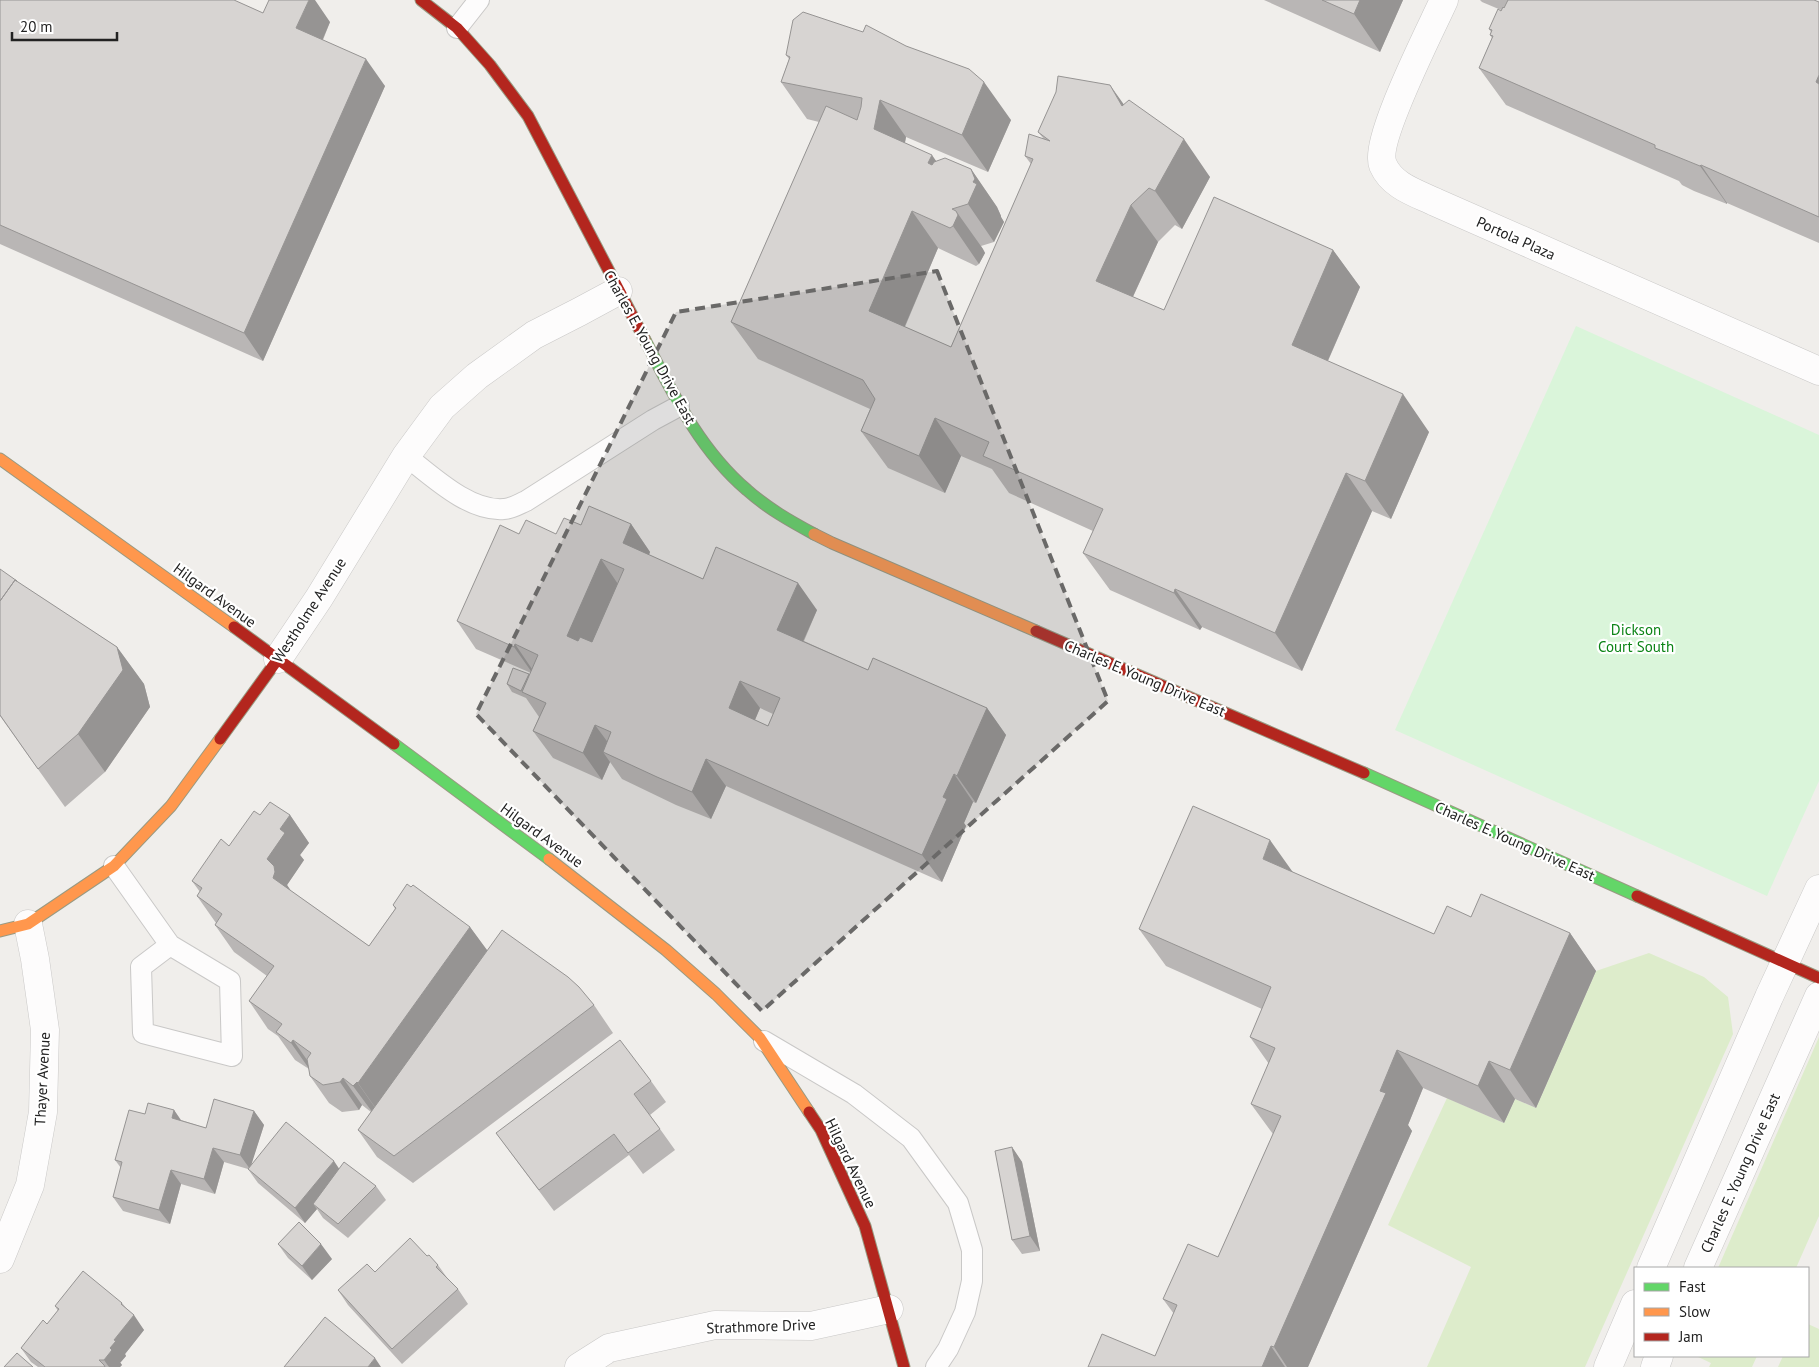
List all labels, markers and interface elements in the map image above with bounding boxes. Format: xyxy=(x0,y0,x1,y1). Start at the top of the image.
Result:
scale bar xyxy=(12,10,118,42)
text: 20 m xyxy=(20,17,53,36)
street label: Portola Plaza xyxy=(1474,212,1558,264)
street label: Charles E. Young Drive East xyxy=(600,267,700,427)
street label: Westholme Avenue xyxy=(268,554,350,666)
street label: Hilgard Avenue xyxy=(170,559,260,631)
park label: Dickson Court South xyxy=(1598,620,1674,656)
street label: Charles E. Young Drive East xyxy=(1062,635,1228,721)
street label: Charles E. Young Drive East xyxy=(1432,797,1598,885)
street label: Hilgard Avenue xyxy=(497,799,587,871)
street label: Thayer Avenue xyxy=(30,1032,54,1126)
street label: Charles E. Young Drive East xyxy=(1696,1090,1784,1256)
street label: Hilgard Avenue xyxy=(821,1115,881,1211)
legend xyxy=(1634,1267,1809,1357)
text: Fast xyxy=(1679,1277,1706,1296)
text: Slow xyxy=(1679,1302,1710,1321)
street label: Strathmore Drive xyxy=(706,1315,816,1337)
text: Jam xyxy=(1678,1327,1703,1346)

